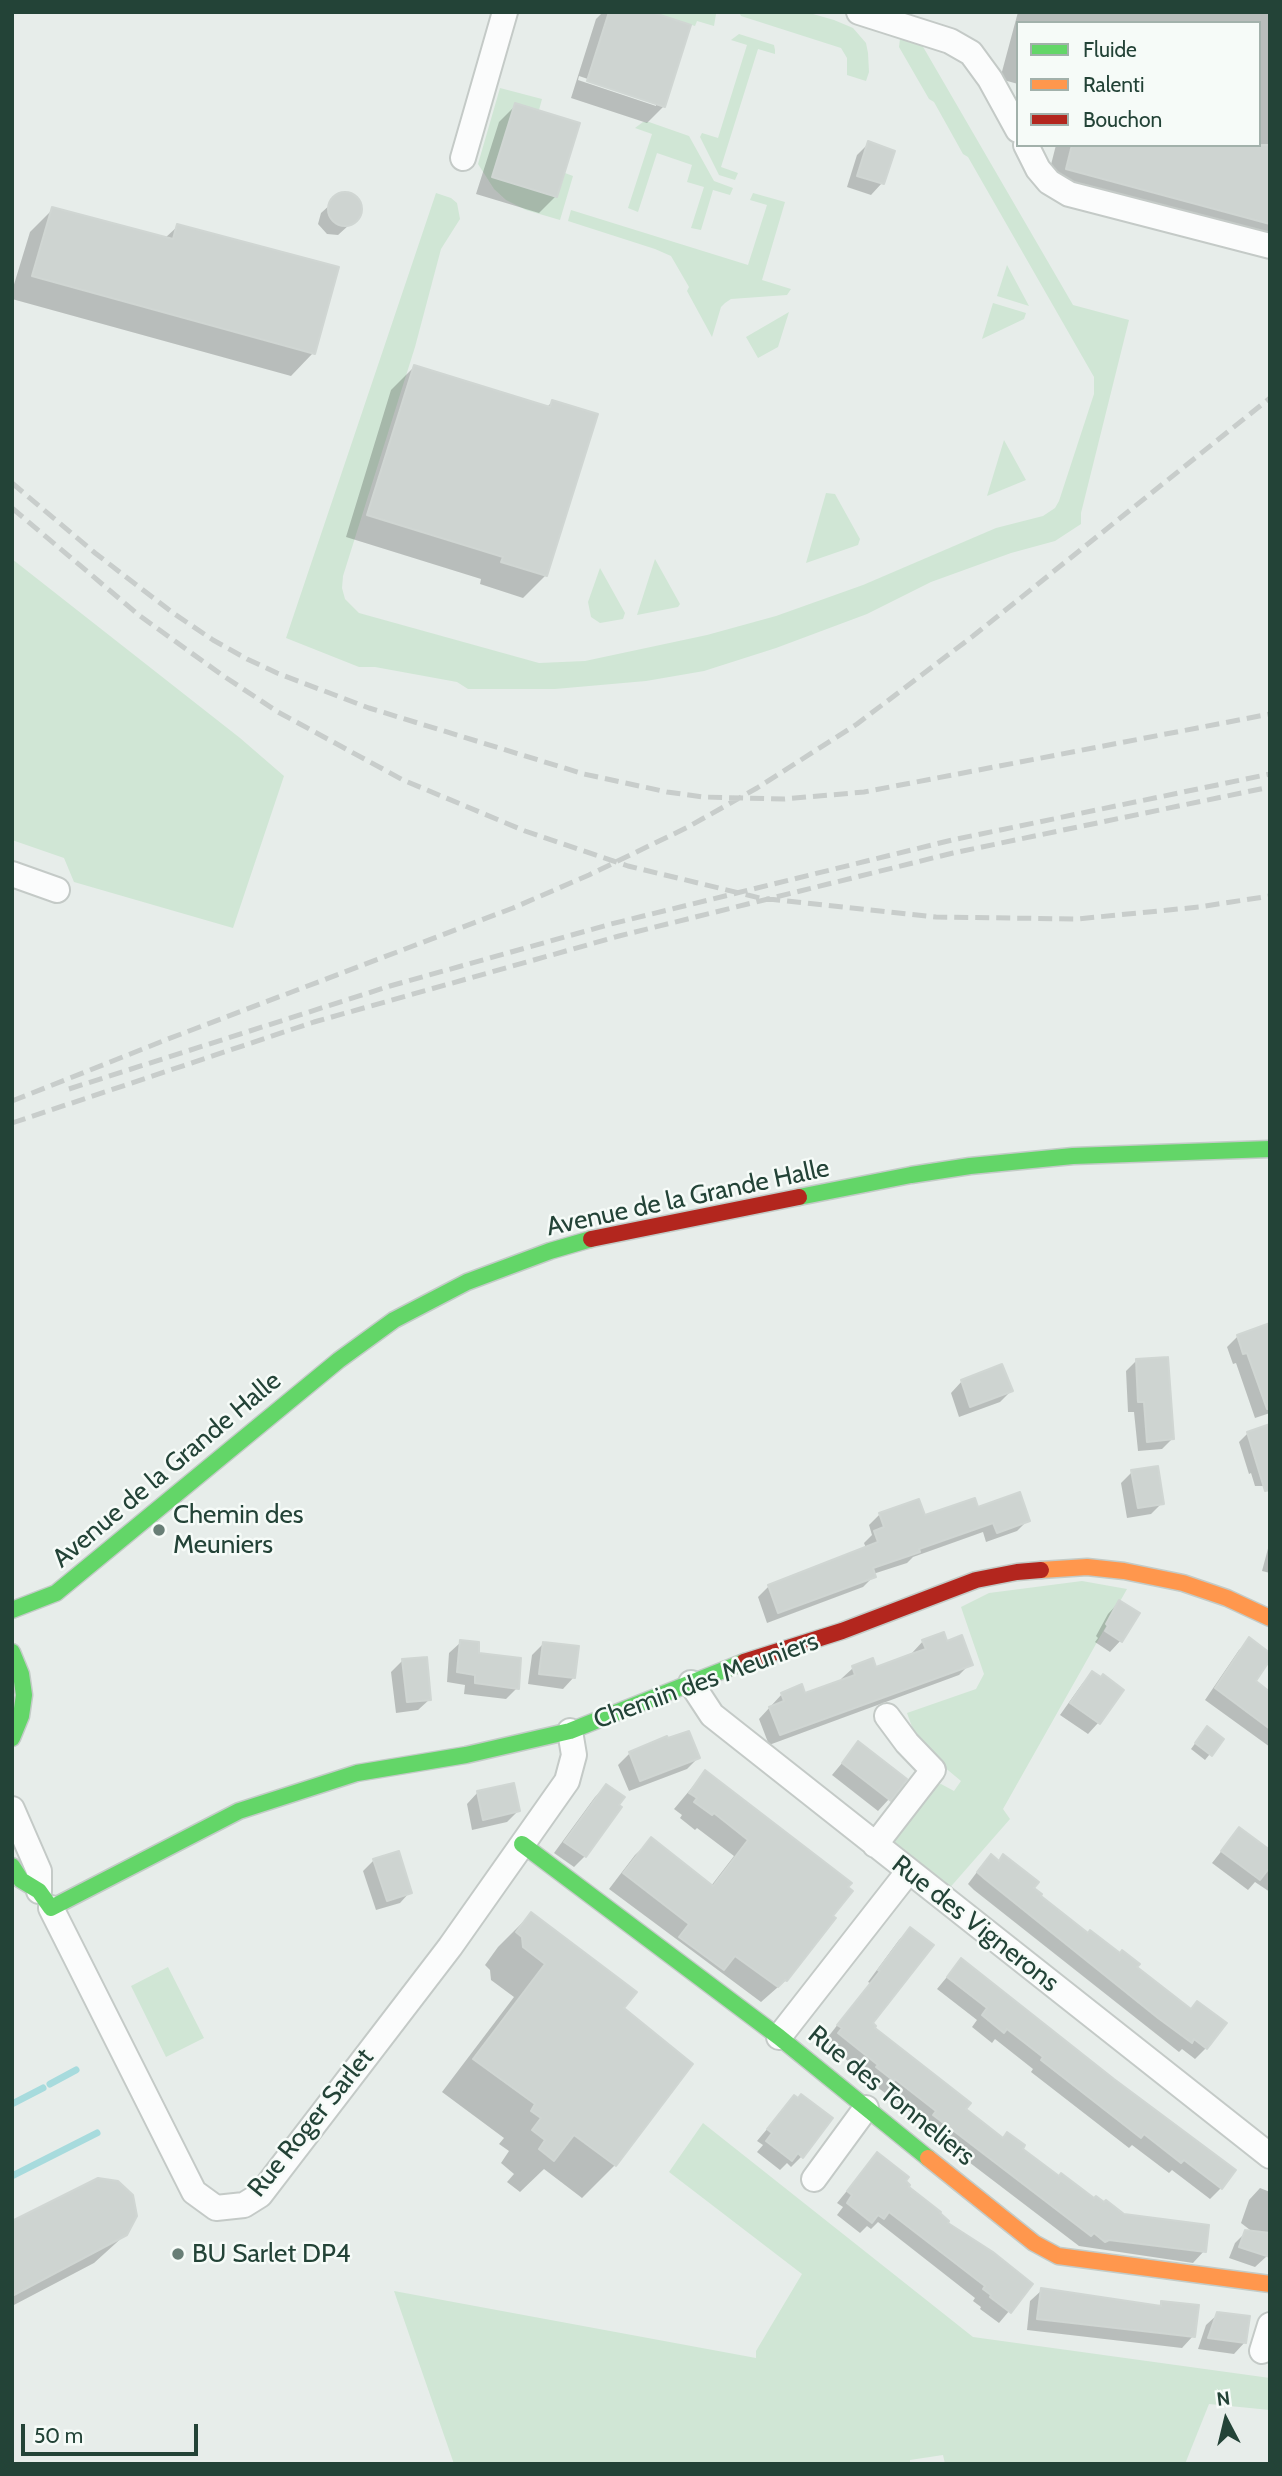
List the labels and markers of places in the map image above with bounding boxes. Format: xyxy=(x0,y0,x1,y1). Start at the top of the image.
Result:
place label: Chemin des Meuniers xyxy=(173,1499,304,1560)
marker: Chemin des Meuniers xyxy=(151,1522,167,1538)
place label: BU Sarlet DP4 xyxy=(192,2238,350,2270)
marker: BU Sarlet DP4 xyxy=(170,2246,186,2262)

